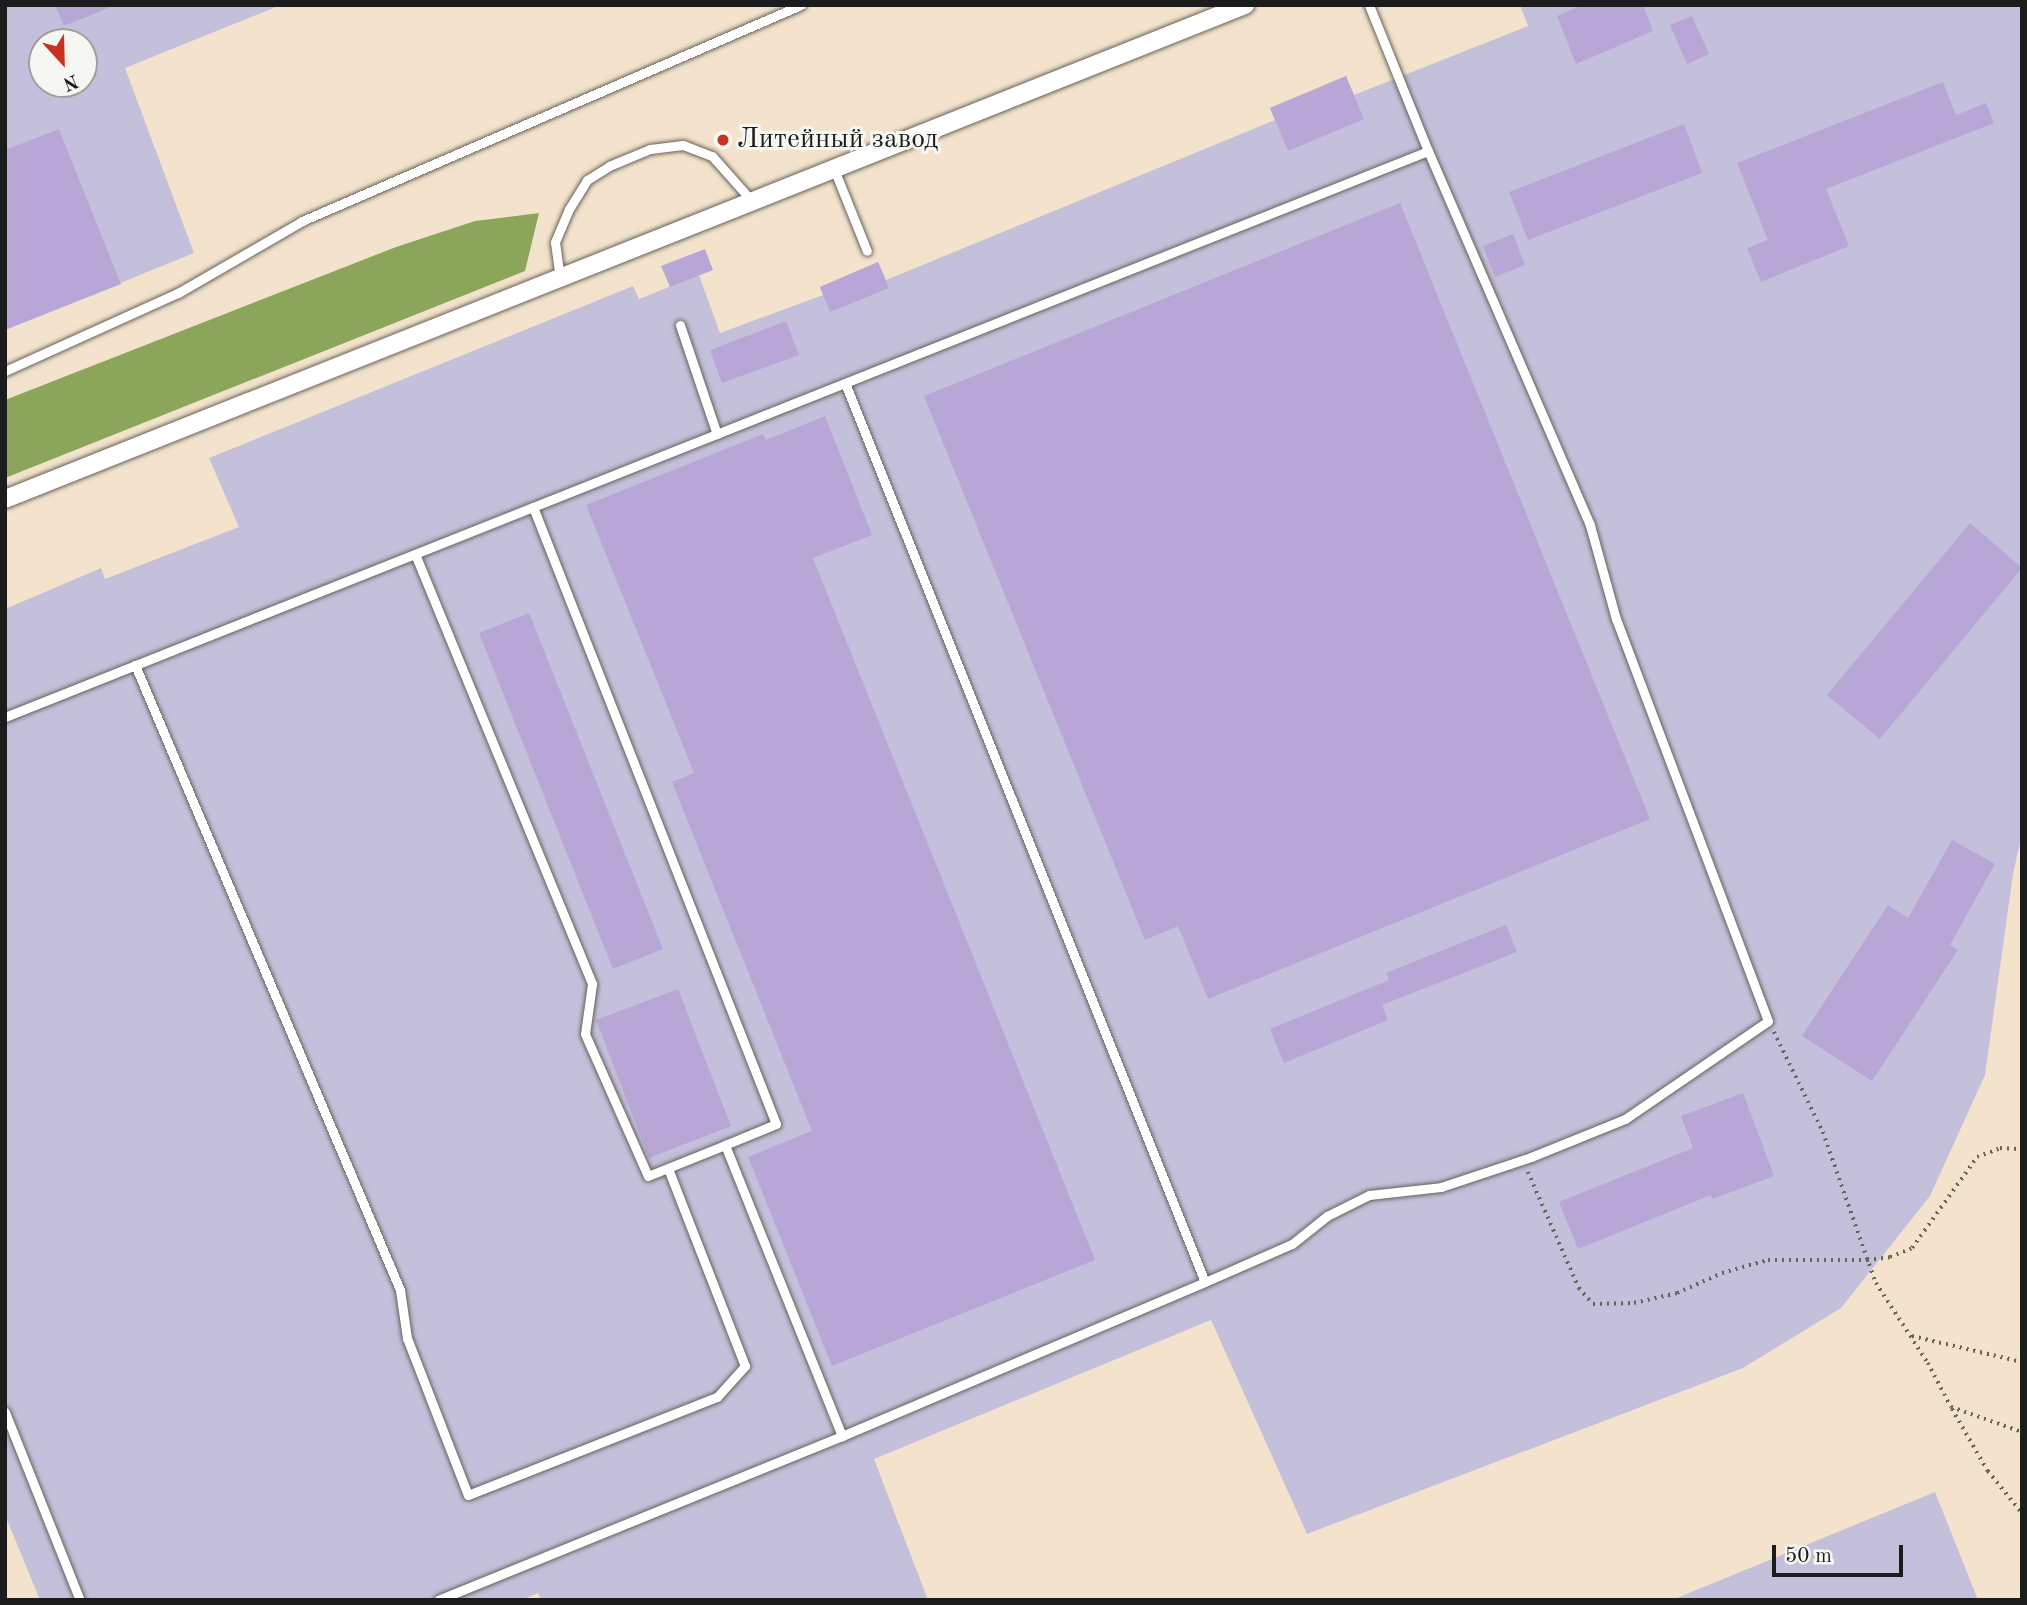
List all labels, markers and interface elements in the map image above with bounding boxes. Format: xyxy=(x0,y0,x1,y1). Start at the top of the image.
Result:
north arrow xyxy=(28,28,98,98)
text: N xyxy=(60,70,81,93)
place label: Литейный завод xyxy=(737,123,938,157)
marker: Литейный завод xyxy=(715,132,731,148)
scale bar xyxy=(1775,1532,1906,1576)
text: 50 m xyxy=(1785,1546,1832,1567)

